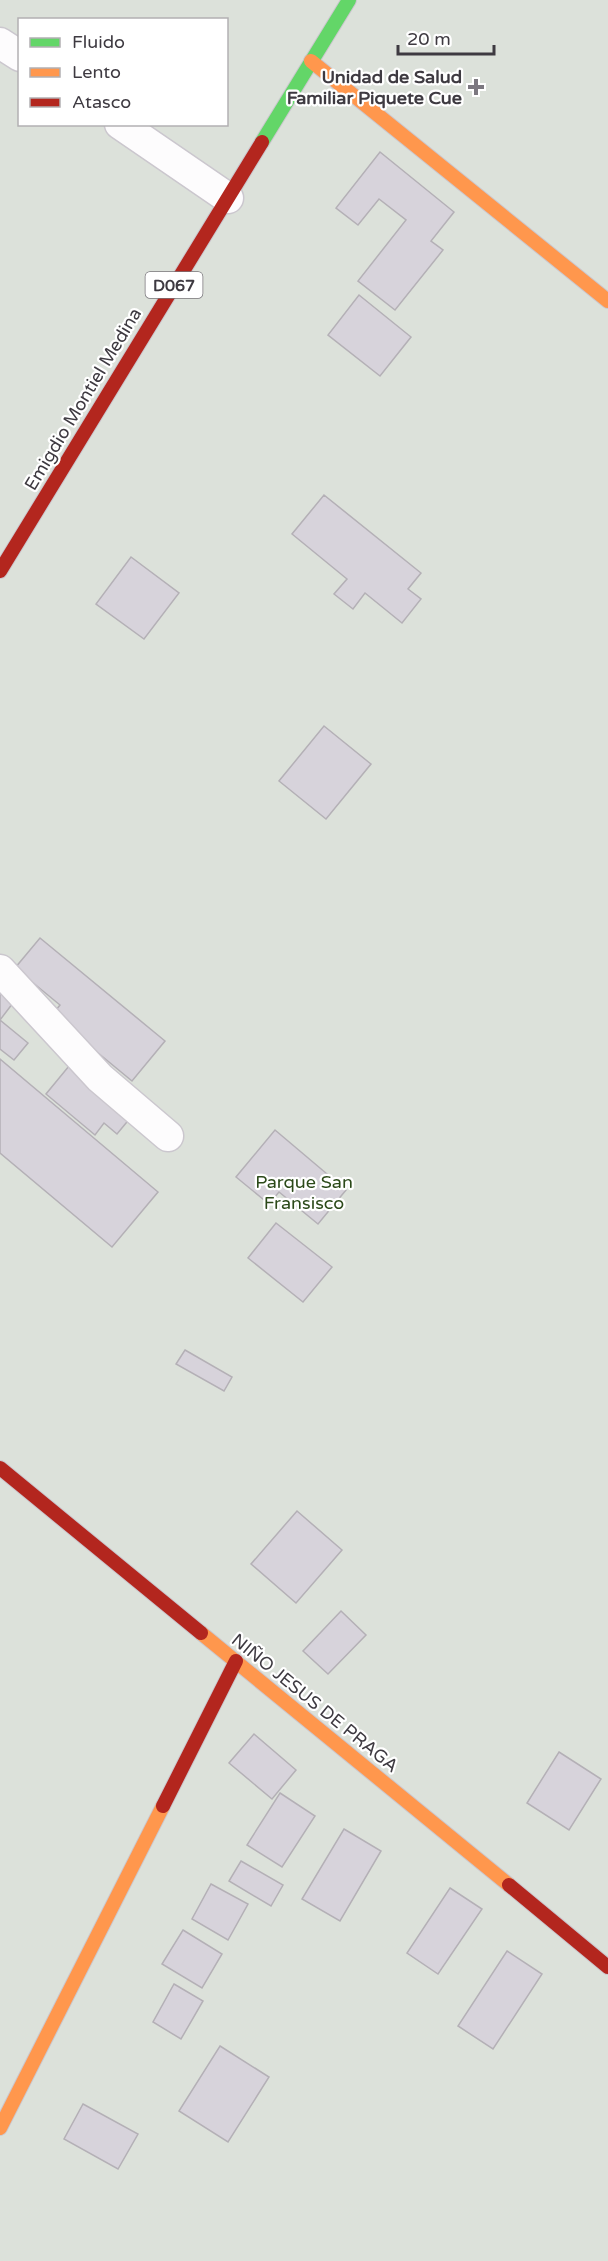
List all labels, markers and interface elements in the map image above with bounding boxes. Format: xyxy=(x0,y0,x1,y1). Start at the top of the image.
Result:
legend xyxy=(18,18,228,126)
scale bar xyxy=(398,18,494,56)
text: 20 m xyxy=(407,28,451,50)
text: Fluido xyxy=(72,31,125,53)
text: Lento xyxy=(72,61,121,83)
place label: Unidad de Salud Familiar Piquete Cue xyxy=(287,66,462,109)
marker: Unidad de Salud Familiar Piquete Cue xyxy=(467,78,485,96)
text: Atasco xyxy=(72,91,131,113)
road number: D067 xyxy=(146,272,202,298)
street label: Emigdio Montiel Medina xyxy=(20,304,146,494)
park label: Parque San Fransisco xyxy=(255,1171,353,1214)
street label: NIÑO JESUS DE PRAGA xyxy=(227,1629,403,1777)

